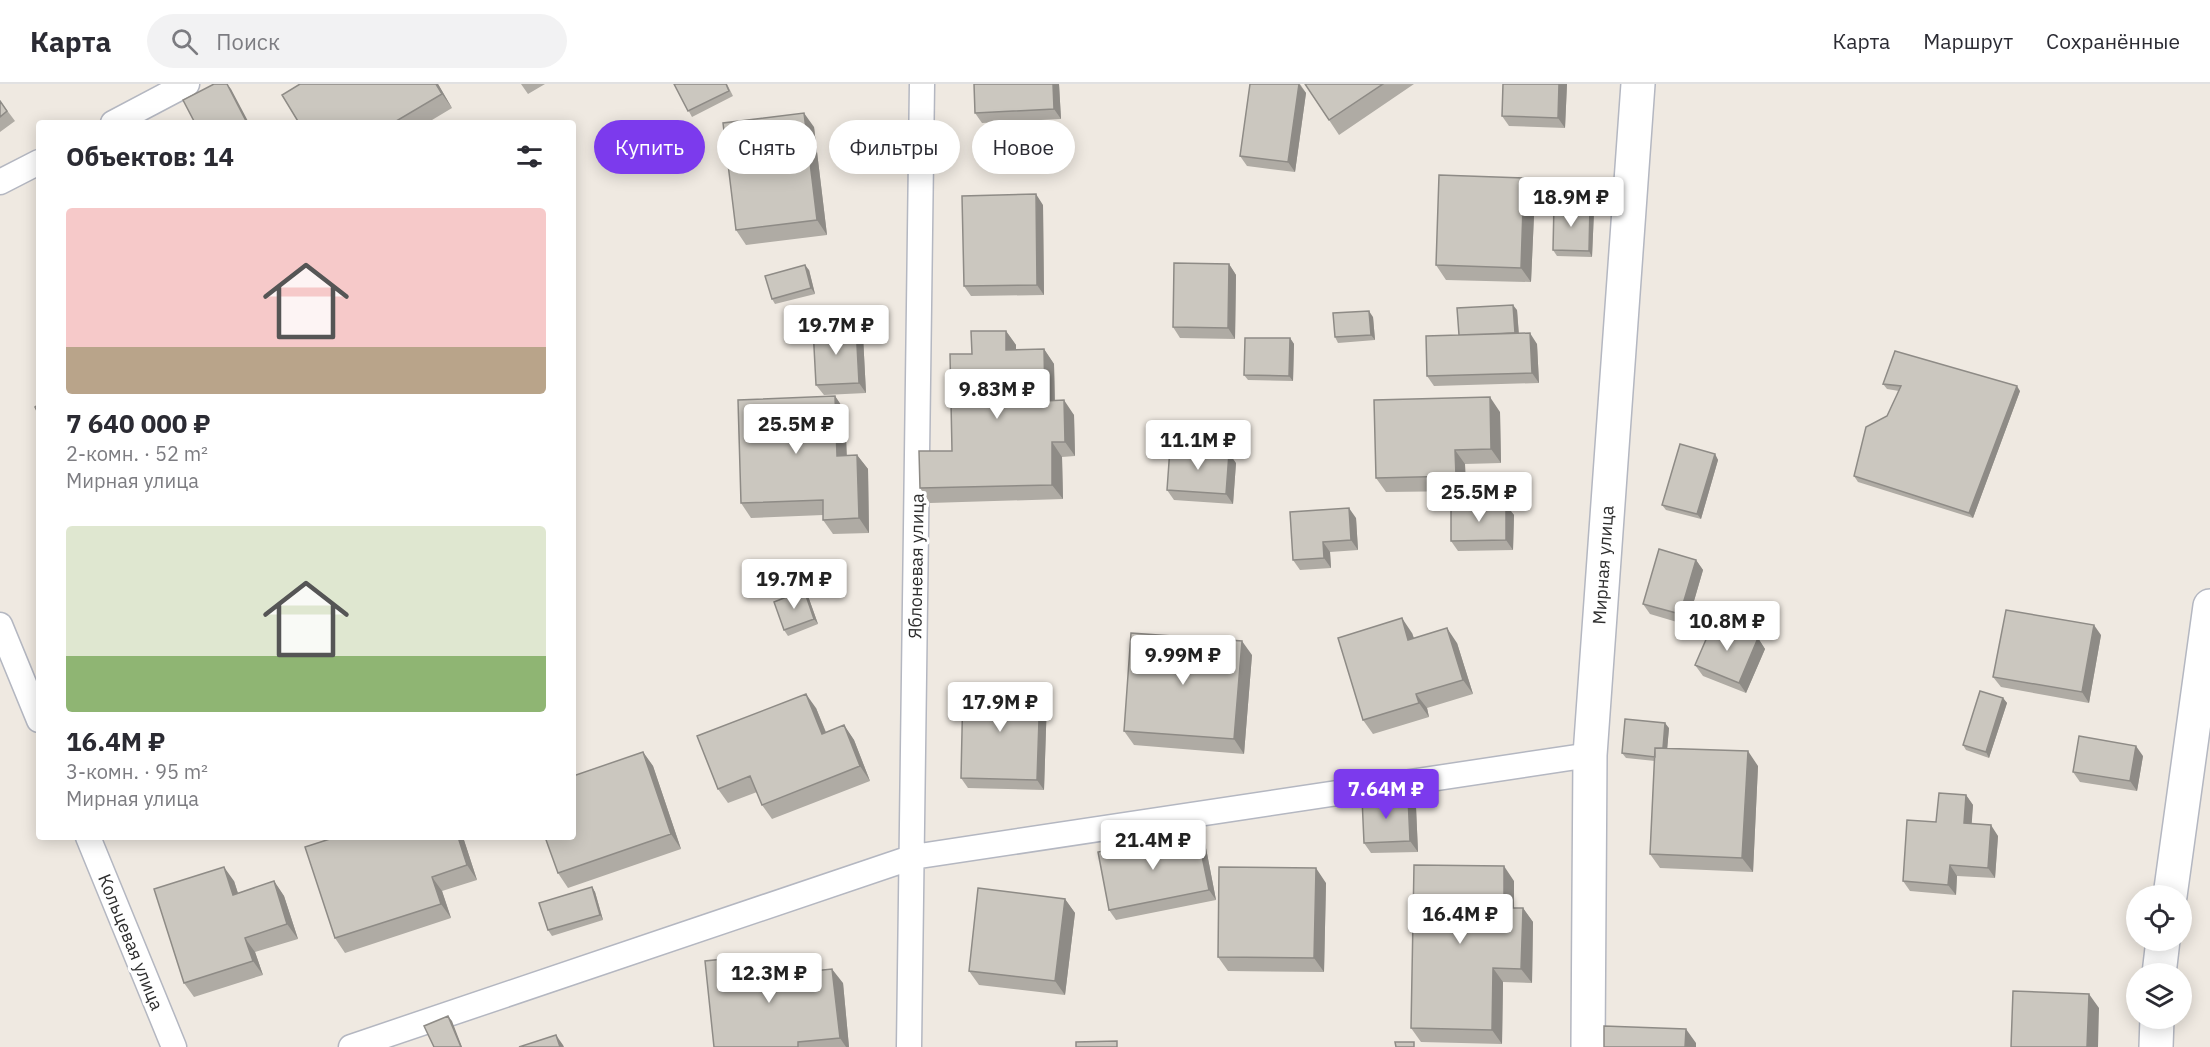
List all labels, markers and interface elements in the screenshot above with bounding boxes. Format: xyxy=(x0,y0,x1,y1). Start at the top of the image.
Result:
search box xyxy=(147,14,567,68)
text: Карта xyxy=(30,23,111,60)
icon: search xyxy=(168,25,201,58)
text: Поиск xyxy=(216,27,280,56)
text: Карта xyxy=(1832,27,1890,55)
text: Маршрут xyxy=(1923,27,2013,55)
text: Сохранённые xyxy=(2046,27,2180,55)
chip: Купить xyxy=(594,120,705,174)
chip: Снять xyxy=(717,120,817,174)
chip: Фильтры xyxy=(829,120,960,174)
chip: Новое xyxy=(972,120,1075,174)
text: Объектов: 14 xyxy=(66,139,234,173)
icon: filters xyxy=(513,140,546,173)
pin: 18.9M ₽ xyxy=(1516,177,1626,228)
text: 18.9M ₽ xyxy=(1533,183,1609,210)
icon: home xyxy=(252,247,360,355)
pin: 19.7M ₽ xyxy=(781,305,891,356)
text: 19.7M ₽ xyxy=(798,311,874,338)
pin: 9.83M ₽ xyxy=(942,369,1052,420)
text: 9.83M ₽ xyxy=(959,375,1035,402)
pin: 25.5M ₽ xyxy=(741,404,851,455)
text: 7 640 000 ₽ xyxy=(66,406,211,440)
text: 25.5M ₽ xyxy=(758,410,834,437)
pin: 11.1M ₽ xyxy=(1143,420,1253,471)
text: 11.1M ₽ xyxy=(1160,426,1236,453)
text: 2-комн. · 52 m² xyxy=(66,440,208,467)
text: Мирная улица xyxy=(66,467,199,494)
pin: 25.5M ₽ xyxy=(1424,472,1534,523)
text: 25.5M ₽ xyxy=(1441,478,1517,505)
street label: Яблоневая улица xyxy=(903,493,929,639)
street label: Мирная улица xyxy=(1587,504,1619,625)
pin: 19.7M ₽ xyxy=(739,559,849,610)
icon: home xyxy=(252,565,360,673)
text: 19.7M ₽ xyxy=(756,565,832,592)
pin: 10.8M ₽ xyxy=(1672,601,1782,652)
text: 10.8M ₽ xyxy=(1689,607,1765,634)
pin: 9.99M ₽ xyxy=(1128,635,1238,686)
text: 9.99M ₽ xyxy=(1145,641,1221,668)
pin: 17.9M ₽ xyxy=(945,682,1055,733)
text: 17.9M ₽ xyxy=(962,688,1038,715)
text: 16.4M ₽ xyxy=(66,724,165,758)
text: 3-комн. · 95 m² xyxy=(66,758,208,785)
pin: 7.64M ₽ xyxy=(1331,769,1441,820)
text: 7.64M ₽ xyxy=(1348,775,1424,802)
text: Мирная улица xyxy=(66,785,199,812)
pin: 21.4M ₽ xyxy=(1098,820,1208,871)
text: 21.4M ₽ xyxy=(1115,826,1191,853)
street label: Кольцевая улица xyxy=(93,870,169,1014)
map controls xyxy=(2126,885,2192,1029)
button: locate xyxy=(2126,885,2192,951)
pin: 16.4M ₽ xyxy=(1405,894,1515,945)
text: 16.4M ₽ xyxy=(1422,900,1498,927)
pin: 12.3M ₽ xyxy=(714,953,824,1004)
text: 12.3M ₽ xyxy=(731,959,807,986)
button: layers xyxy=(2126,963,2192,1029)

